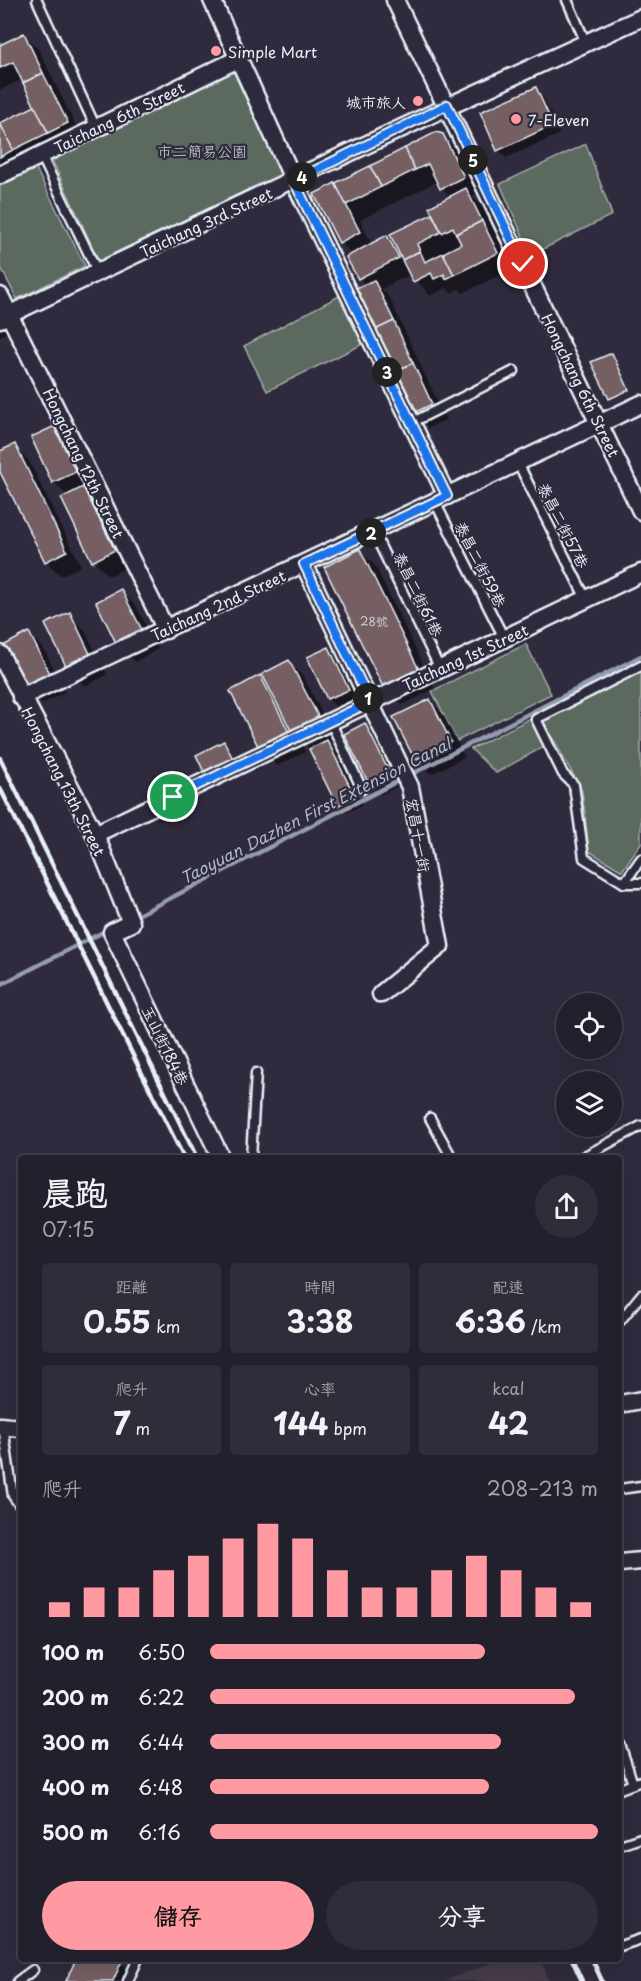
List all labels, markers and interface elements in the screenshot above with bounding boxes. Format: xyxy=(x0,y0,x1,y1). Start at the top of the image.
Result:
place label: Simple Mart xyxy=(228,40,317,63)
marker: Simple Mart xyxy=(209,44,223,58)
street label: Taichang 6th Street xyxy=(50,75,188,159)
place label: 城市旅人 xyxy=(346,90,406,113)
marker: 城市旅人 xyxy=(411,94,425,108)
place label: 7-Eleven xyxy=(528,108,589,131)
marker: 7-Eleven xyxy=(509,112,523,126)
park label: 市二簡易公園 xyxy=(157,139,247,162)
pin: 5 xyxy=(458,145,488,175)
text: 5 xyxy=(468,148,478,172)
pin: 4 xyxy=(287,162,317,192)
text: 4 xyxy=(297,165,307,189)
street label: Taichang 3rd Street xyxy=(136,181,276,263)
pin xyxy=(497,238,548,289)
icon: check xyxy=(506,247,539,280)
street label: Hongchang 6th Street xyxy=(536,309,626,461)
pin: 3 xyxy=(372,357,402,387)
text: 3 xyxy=(382,360,392,384)
street label: Hongchang 12th Street xyxy=(38,384,130,542)
street label: 泰昌二街57巷 xyxy=(533,478,595,572)
street label: 泰昌二街59巷 xyxy=(449,517,513,611)
pin: 2 xyxy=(356,518,386,548)
text: 2 xyxy=(365,521,377,545)
street label: 泰昌二街61巷 xyxy=(389,548,449,640)
street label: Taichang 2nd Street xyxy=(147,564,289,646)
house number: 28號 xyxy=(360,612,388,630)
street label: Taichang 1st Street xyxy=(398,618,532,696)
pin: 1 xyxy=(353,683,383,713)
text: 1 xyxy=(364,686,372,710)
street label: Hongchang 13th Street xyxy=(16,702,112,860)
water label: Taoyuan Dazhen First Extension Canal xyxy=(176,730,457,889)
pin xyxy=(147,771,198,822)
icon: arrive xyxy=(156,780,189,813)
street label: 宏昌十一街 xyxy=(401,796,437,874)
map controls xyxy=(556,993,622,1137)
button: locate xyxy=(556,993,622,1059)
street label: 玉山街184巷 xyxy=(137,1001,195,1089)
button: layers xyxy=(556,1071,622,1137)
text: 晨跑 xyxy=(42,1166,108,1216)
button: share xyxy=(535,1175,598,1238)
text: 07:15 xyxy=(42,1214,95,1244)
text: 距離 xyxy=(116,1274,148,1298)
text: 時間 xyxy=(304,1274,336,1298)
text: 配速 xyxy=(492,1274,524,1298)
text: 0.55 xyxy=(83,1298,151,1343)
text: 3:38 xyxy=(287,1298,353,1343)
text: 6:36 xyxy=(455,1298,526,1343)
text: km xyxy=(151,1314,180,1338)
text: /km xyxy=(526,1314,562,1338)
text: 爬升 xyxy=(116,1376,148,1400)
text: 心率 xyxy=(304,1376,336,1400)
text: kcal xyxy=(492,1376,524,1400)
text: 7 xyxy=(113,1400,130,1445)
text: 144 xyxy=(273,1400,328,1445)
text: 42 xyxy=(488,1400,529,1445)
text: m xyxy=(130,1416,150,1440)
text: bpm xyxy=(328,1416,367,1440)
text: 爬升 xyxy=(42,1473,82,1503)
text: 208–213 m xyxy=(487,1473,598,1503)
text: 100 m xyxy=(42,1637,104,1667)
text: 6:50 xyxy=(138,1637,185,1667)
text: 200 m xyxy=(42,1682,109,1712)
text: 6:22 xyxy=(138,1682,185,1712)
text: 300 m xyxy=(42,1727,110,1757)
text: 6:44 xyxy=(138,1727,184,1757)
text: 400 m xyxy=(42,1772,110,1802)
text: 6:48 xyxy=(138,1772,183,1802)
text: 500 m xyxy=(42,1817,109,1847)
text: 6:16 xyxy=(138,1817,181,1847)
button: 儲存 xyxy=(42,1881,314,1950)
button: 分享 xyxy=(326,1881,598,1950)

